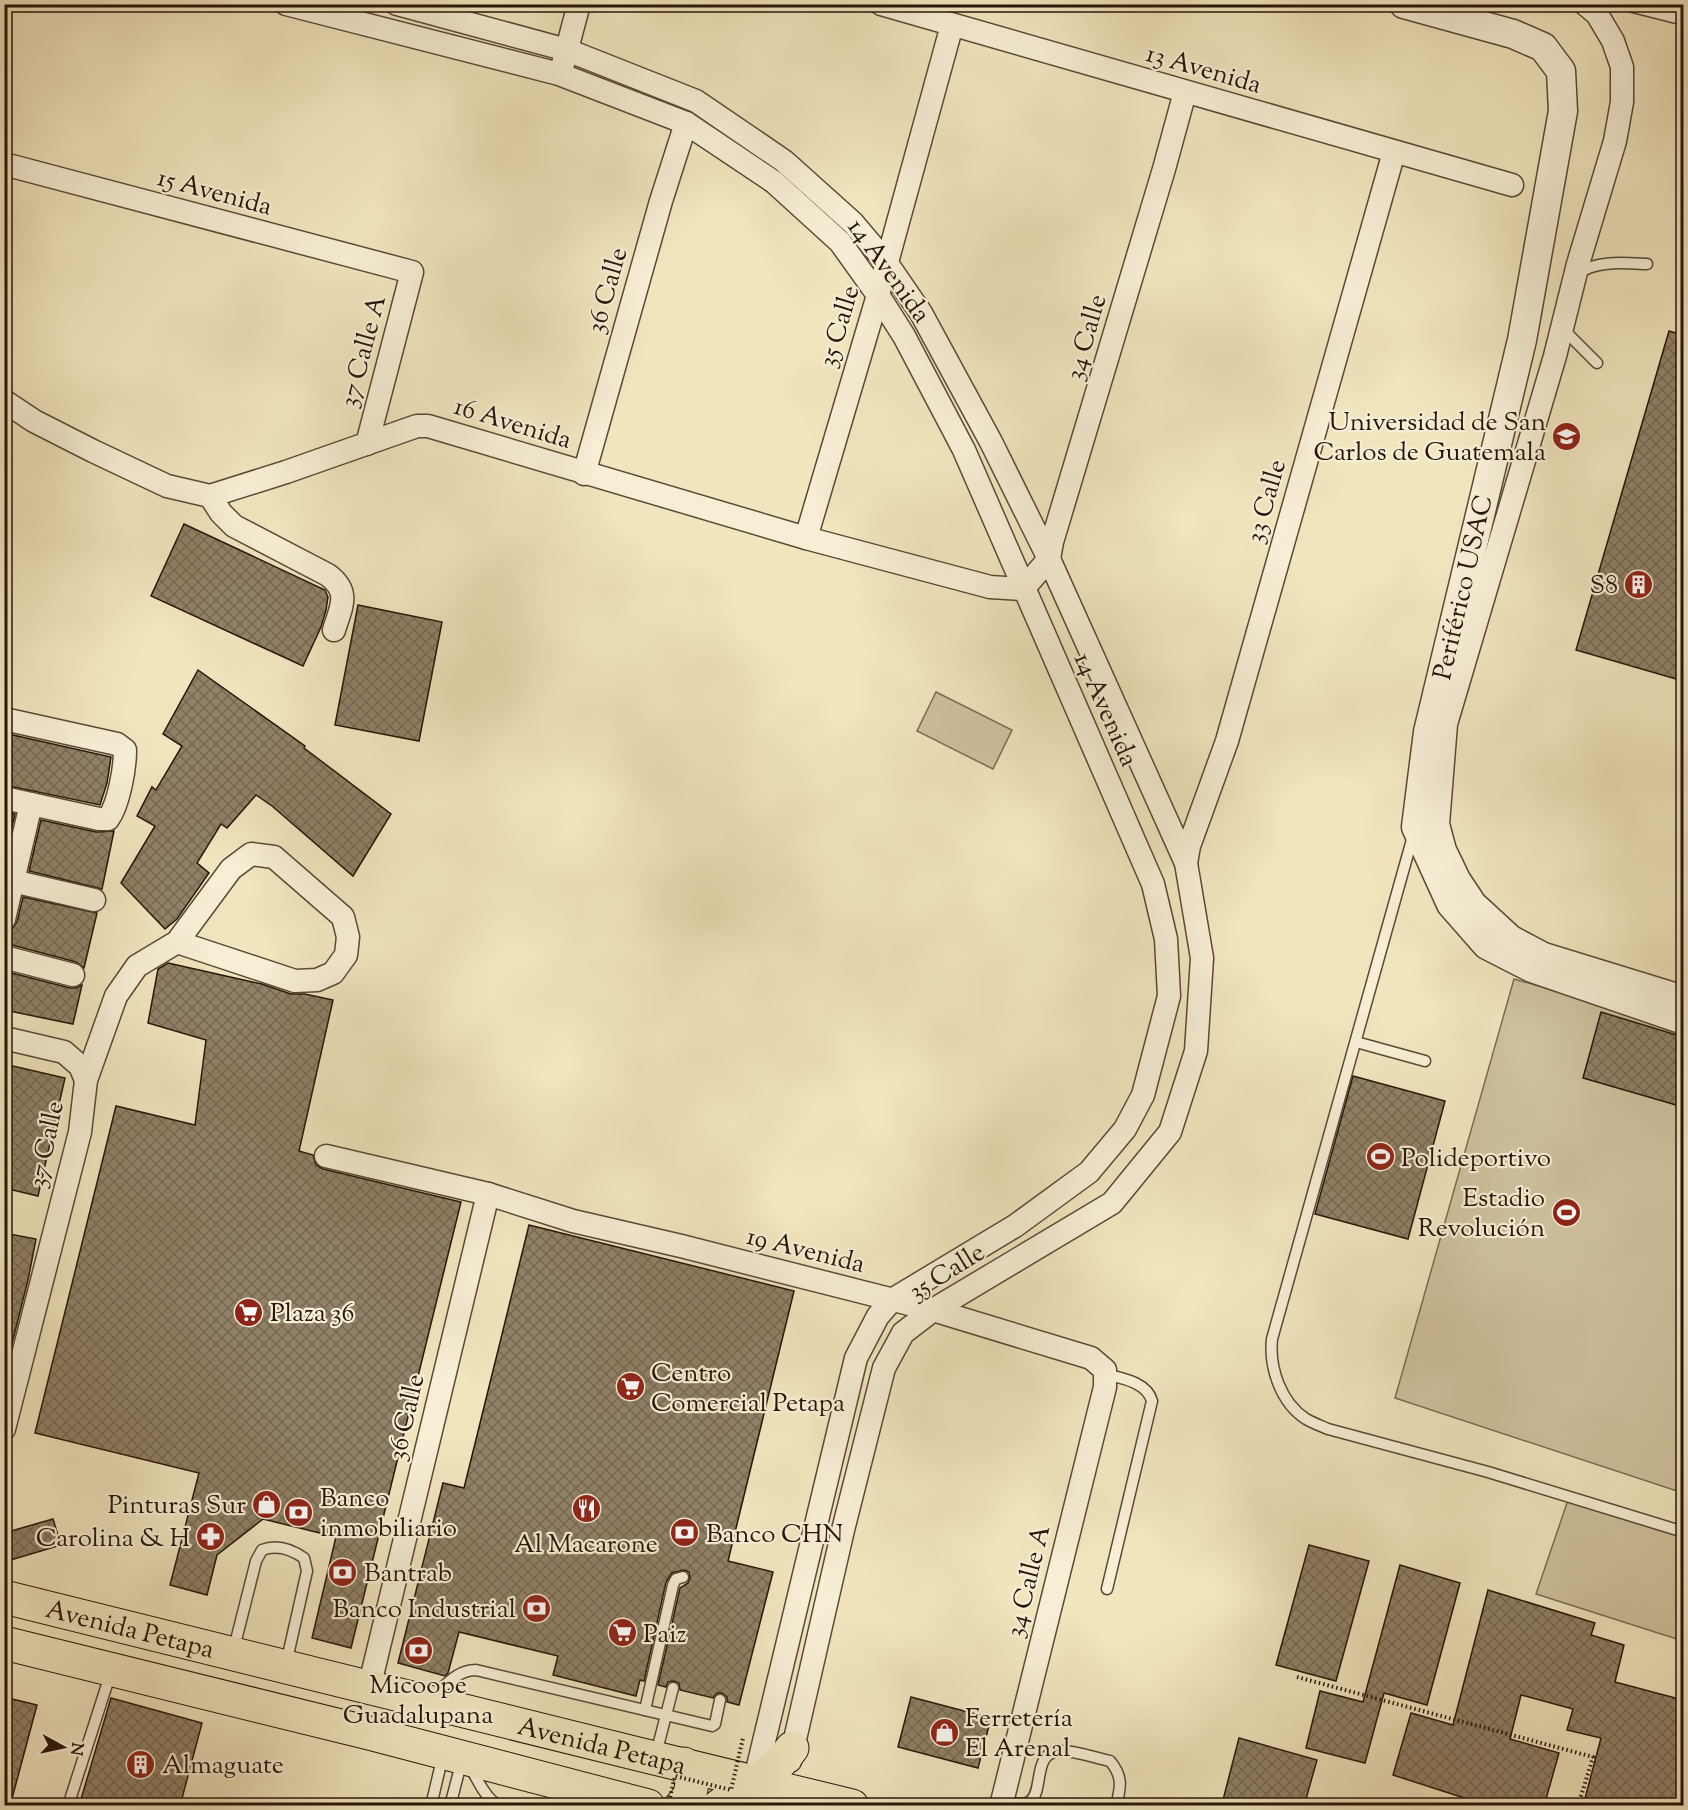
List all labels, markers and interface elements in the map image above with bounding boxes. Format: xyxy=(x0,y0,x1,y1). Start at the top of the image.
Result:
street label: 13 Avenida xyxy=(1141,36,1266,105)
street label: 15 Avenida xyxy=(153,160,276,226)
street label: 14 Avenida xyxy=(837,211,939,331)
street label: 36 Calle xyxy=(579,243,638,338)
street label: 35 Calle xyxy=(810,281,870,372)
street label: 34 Calle xyxy=(1057,290,1117,385)
street label: 37 Calle A xyxy=(332,291,397,412)
street label: 16 Avenida xyxy=(449,389,576,460)
place label: Universidad de San Carlos de Guatemala xyxy=(1313,405,1546,472)
school or university icon: Universidad de San Carlos de Guatemala xyxy=(1551,420,1583,452)
street label: 33 Calle xyxy=(1238,455,1297,548)
street label: Periférico USAC xyxy=(1425,491,1504,684)
place label: S8 xyxy=(1590,568,1618,605)
building icon: S8 xyxy=(1623,568,1655,600)
street label: 14 Avenida xyxy=(1063,647,1146,773)
street label: 37 Calle xyxy=(20,1098,75,1191)
sports icon: Polideportivo xyxy=(1364,1141,1396,1173)
place label: Polideportivo xyxy=(1401,1141,1551,1178)
place label: Estadio Revolución xyxy=(1418,1181,1545,1248)
sports icon: Estadio Revolución xyxy=(1550,1196,1582,1228)
street label: 19 Avenida xyxy=(742,1219,868,1284)
street label: 35 Calle xyxy=(902,1235,993,1311)
supermarket icon: Plaza 36 xyxy=(233,1296,265,1328)
place label: Plaza 36 xyxy=(270,1296,354,1333)
place label: Centro Comercial Petapa xyxy=(651,1356,845,1423)
street label: 36 Calle xyxy=(380,1371,435,1464)
supermarket icon: Centro Comercial Petapa xyxy=(614,1371,646,1403)
place label: Banco inmobiliario xyxy=(320,1481,457,1548)
place label: Pinturas Sur xyxy=(108,1488,246,1525)
shop icon: Pinturas Sur xyxy=(251,1488,283,1520)
restaurant icon: Al Macarone xyxy=(570,1493,602,1525)
bank icon: Banco inmobiliario xyxy=(283,1496,315,1528)
bank icon: Banco CHN xyxy=(669,1517,701,1549)
place label: Banco CHN xyxy=(706,1517,843,1554)
place label: Carolina & H xyxy=(36,1521,190,1558)
pharmacy icon: Carolina & H xyxy=(195,1521,227,1553)
street label: 34 Calle A xyxy=(998,1521,1061,1642)
place label: Al Macarone xyxy=(514,1527,658,1564)
bank icon: Bantrab xyxy=(327,1556,359,1588)
place label: Bantrab xyxy=(364,1556,452,1593)
street label: Avenida Petapa xyxy=(42,1592,218,1669)
place label: Banco Industrial xyxy=(332,1592,516,1629)
bank icon: Banco Industrial xyxy=(521,1592,553,1624)
supermarket icon: Paiz xyxy=(606,1617,638,1649)
place label: Paiz xyxy=(643,1617,687,1654)
bank icon: Micoope Guadalupana xyxy=(402,1634,434,1666)
place label: Micoope Guadalupana xyxy=(343,1668,493,1735)
place label: Ferretería El Arenal xyxy=(965,1701,1073,1768)
street label: Avenida Petapa xyxy=(513,1709,689,1786)
shop icon: Ferretería El Arenal xyxy=(928,1716,960,1748)
north arrow xyxy=(33,1717,93,1777)
text: N xyxy=(63,1741,88,1757)
building icon: Almaguate xyxy=(125,1748,157,1780)
place label: Almaguate xyxy=(162,1748,284,1785)

